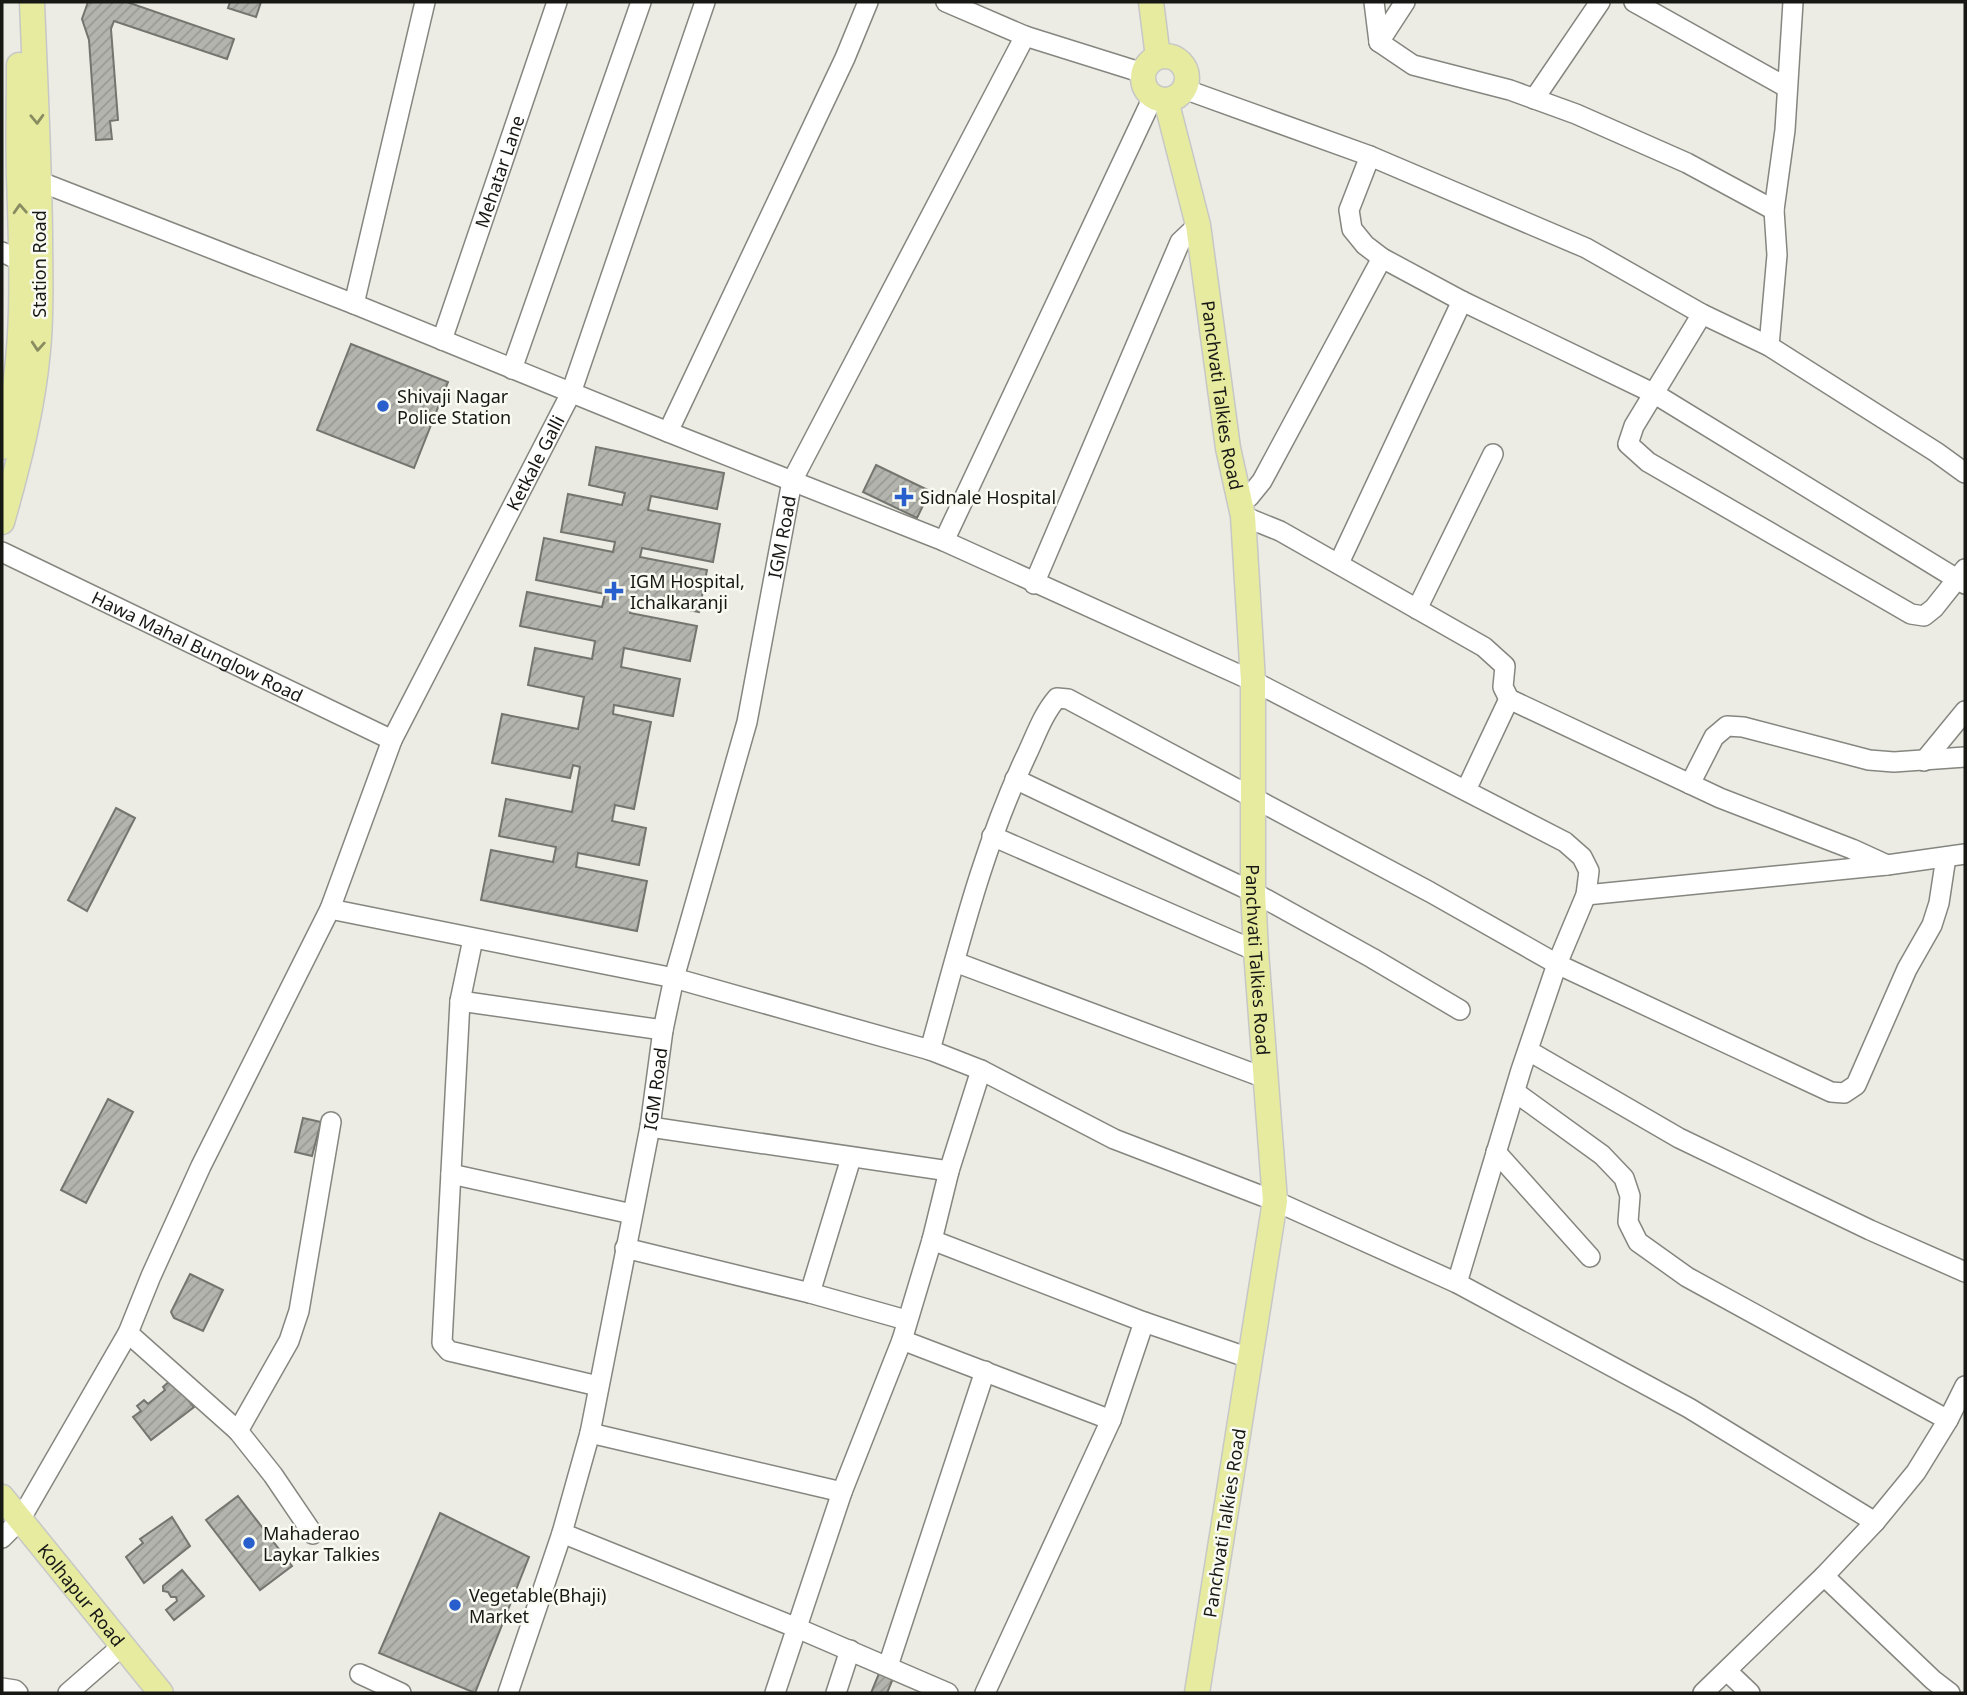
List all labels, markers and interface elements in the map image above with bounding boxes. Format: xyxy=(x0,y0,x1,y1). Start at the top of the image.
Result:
street label: Mehatar Lane xyxy=(469,112,530,231)
one-way arrow xyxy=(29,114,44,125)
one-way arrow xyxy=(13,203,28,214)
street label: Station Road xyxy=(27,210,51,318)
street label: Panchvati Talkies Road xyxy=(1196,299,1249,492)
one-way arrow xyxy=(31,341,46,352)
place label: Shivaji Nagar Police Station xyxy=(397,384,511,429)
marker: Shivaji Nagar Police Station xyxy=(375,398,391,414)
street label: Ketkale Galli xyxy=(500,411,570,515)
place label: Sidnale Hospital xyxy=(920,485,1056,509)
marker: Sidnale Hospital xyxy=(894,487,914,507)
street label: IGM Road xyxy=(762,494,801,580)
place label: IGM Hospital, Ichalkaranji xyxy=(630,569,745,614)
marker: IGM Hospital, Ichalkaranji xyxy=(604,581,624,601)
street label: Hawa Mahal Bunglow Road xyxy=(88,585,307,707)
street label: Panchvati Talkies Road xyxy=(1241,864,1276,1056)
street label: IGM Road xyxy=(638,1046,673,1133)
street label: Panchvati Talkies Road xyxy=(1197,1427,1251,1619)
place label: Mahaderao Laykar Talkies xyxy=(263,1521,380,1566)
marker: Mahaderao Laykar Talkies xyxy=(241,1535,257,1551)
street label: Kolhapur Road xyxy=(33,1539,130,1651)
place label: Vegetable(Bhaji) Market xyxy=(469,1583,606,1628)
marker: Vegetable(Bhaji) Market xyxy=(447,1597,463,1613)

